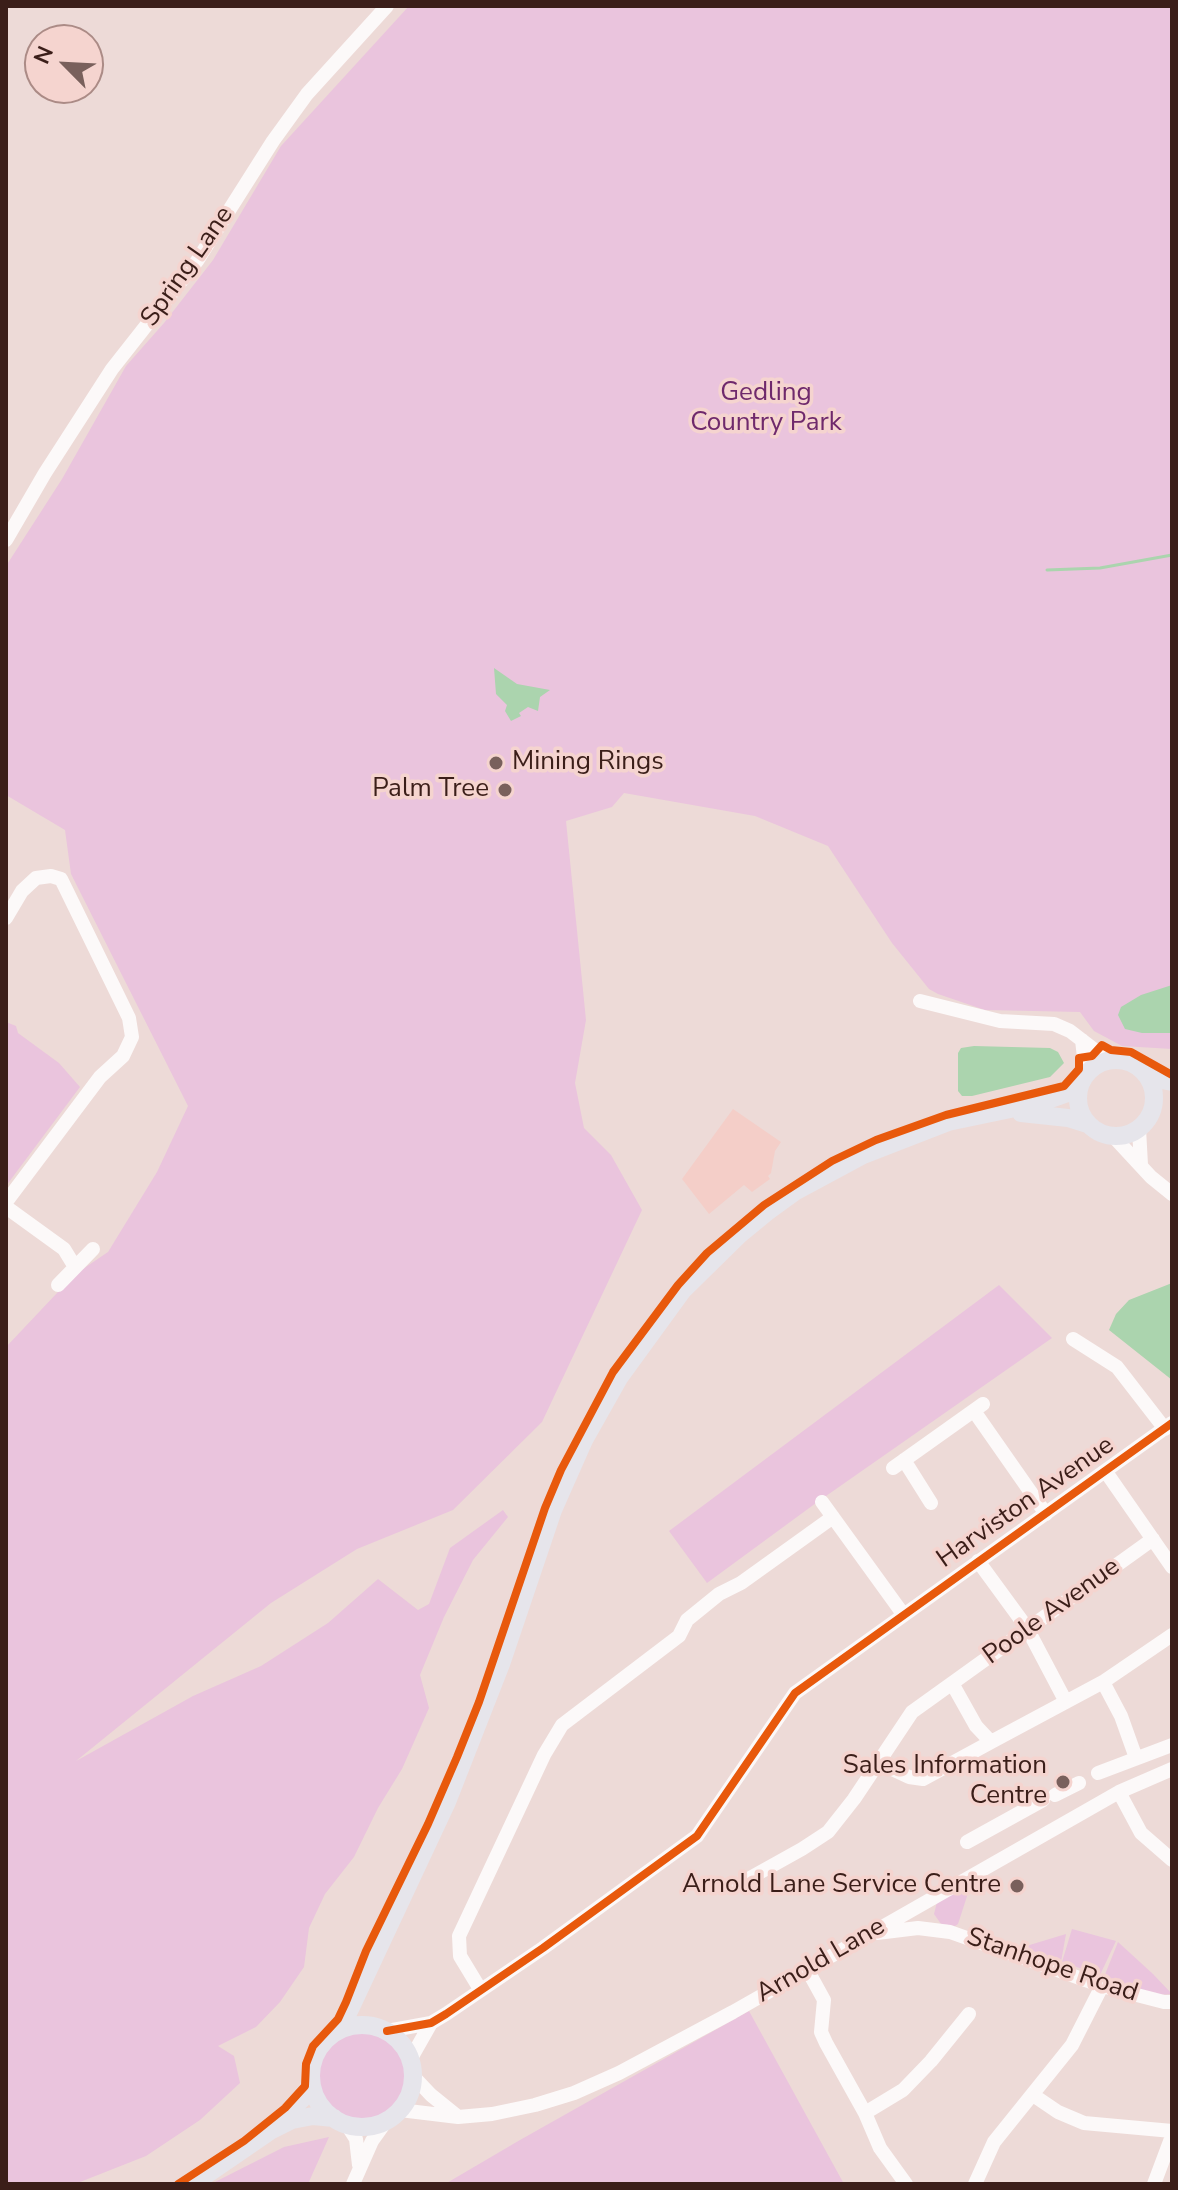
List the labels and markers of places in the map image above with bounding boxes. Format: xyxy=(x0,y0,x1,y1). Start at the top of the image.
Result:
place label: Mining Rings xyxy=(512,747,664,779)
marker: Mining Rings xyxy=(487,754,505,772)
place label: Palm Tree xyxy=(372,774,489,806)
marker: Palm Tree xyxy=(496,781,514,799)
place label: Sales Information Centre xyxy=(843,1751,1047,1812)
marker: Sales Information Centre xyxy=(1054,1773,1072,1791)
place label: Arnold Lane Service Centre xyxy=(682,1870,1001,1902)
marker: Arnold Lane Service Centre xyxy=(1008,1877,1026,1895)

